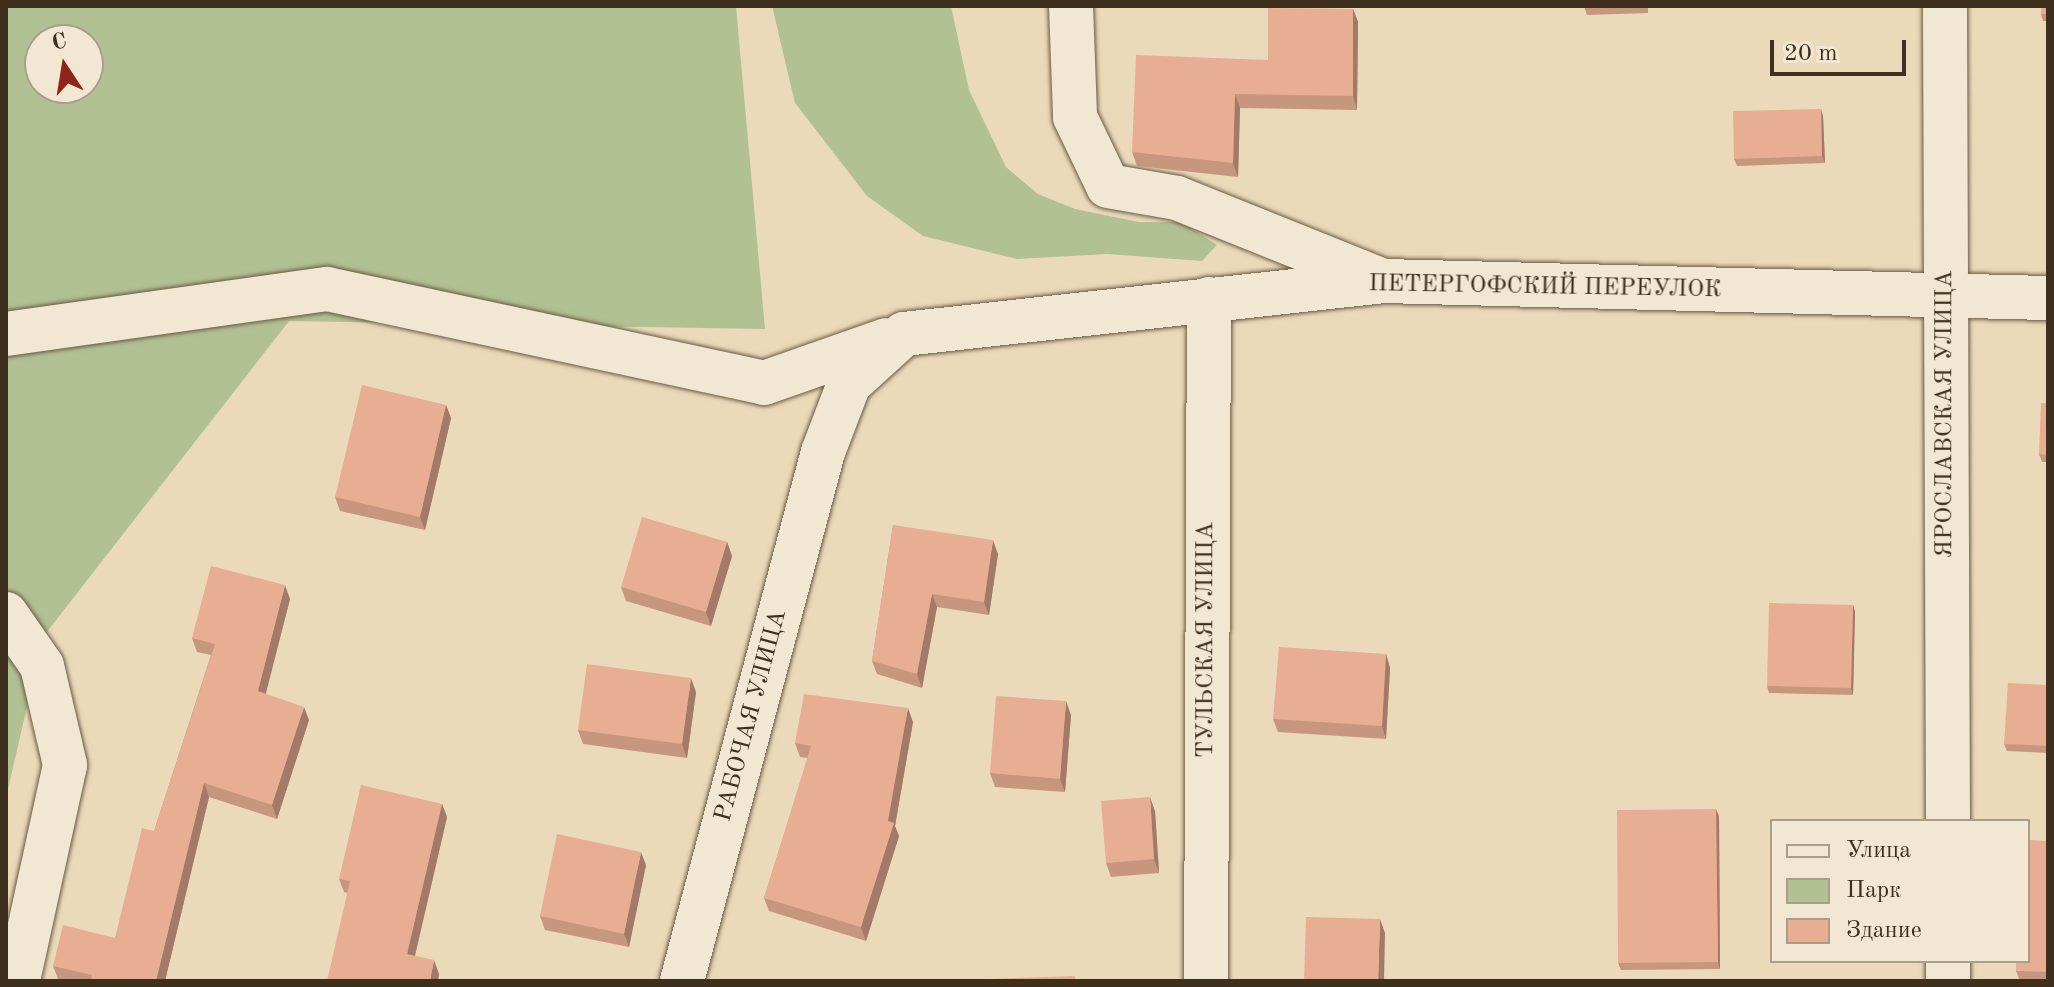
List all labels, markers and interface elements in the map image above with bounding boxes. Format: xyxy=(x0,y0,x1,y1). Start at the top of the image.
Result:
north arrow xyxy=(24,24,104,104)
scale bar xyxy=(1774,24,1910,74)
text: С xyxy=(50,30,69,55)
text: 20 m xyxy=(1784,42,1838,66)
street label: ЯРОСЛАВСКАЯ УЛИЦА xyxy=(1932,270,1960,558)
street label: ПЕТЕРГОФСКИЙ ПЕРЕУЛОК xyxy=(1368,271,1722,305)
street label: ТУЛЬСКАЯ УЛИЦА xyxy=(1193,522,1221,758)
street label: РАБОЧАЯ УЛИЦА xyxy=(710,607,794,825)
legend xyxy=(1770,819,2030,963)
text: Улица xyxy=(1846,839,1911,863)
text: Парк xyxy=(1846,879,1901,903)
text: Здание xyxy=(1846,919,1922,943)

